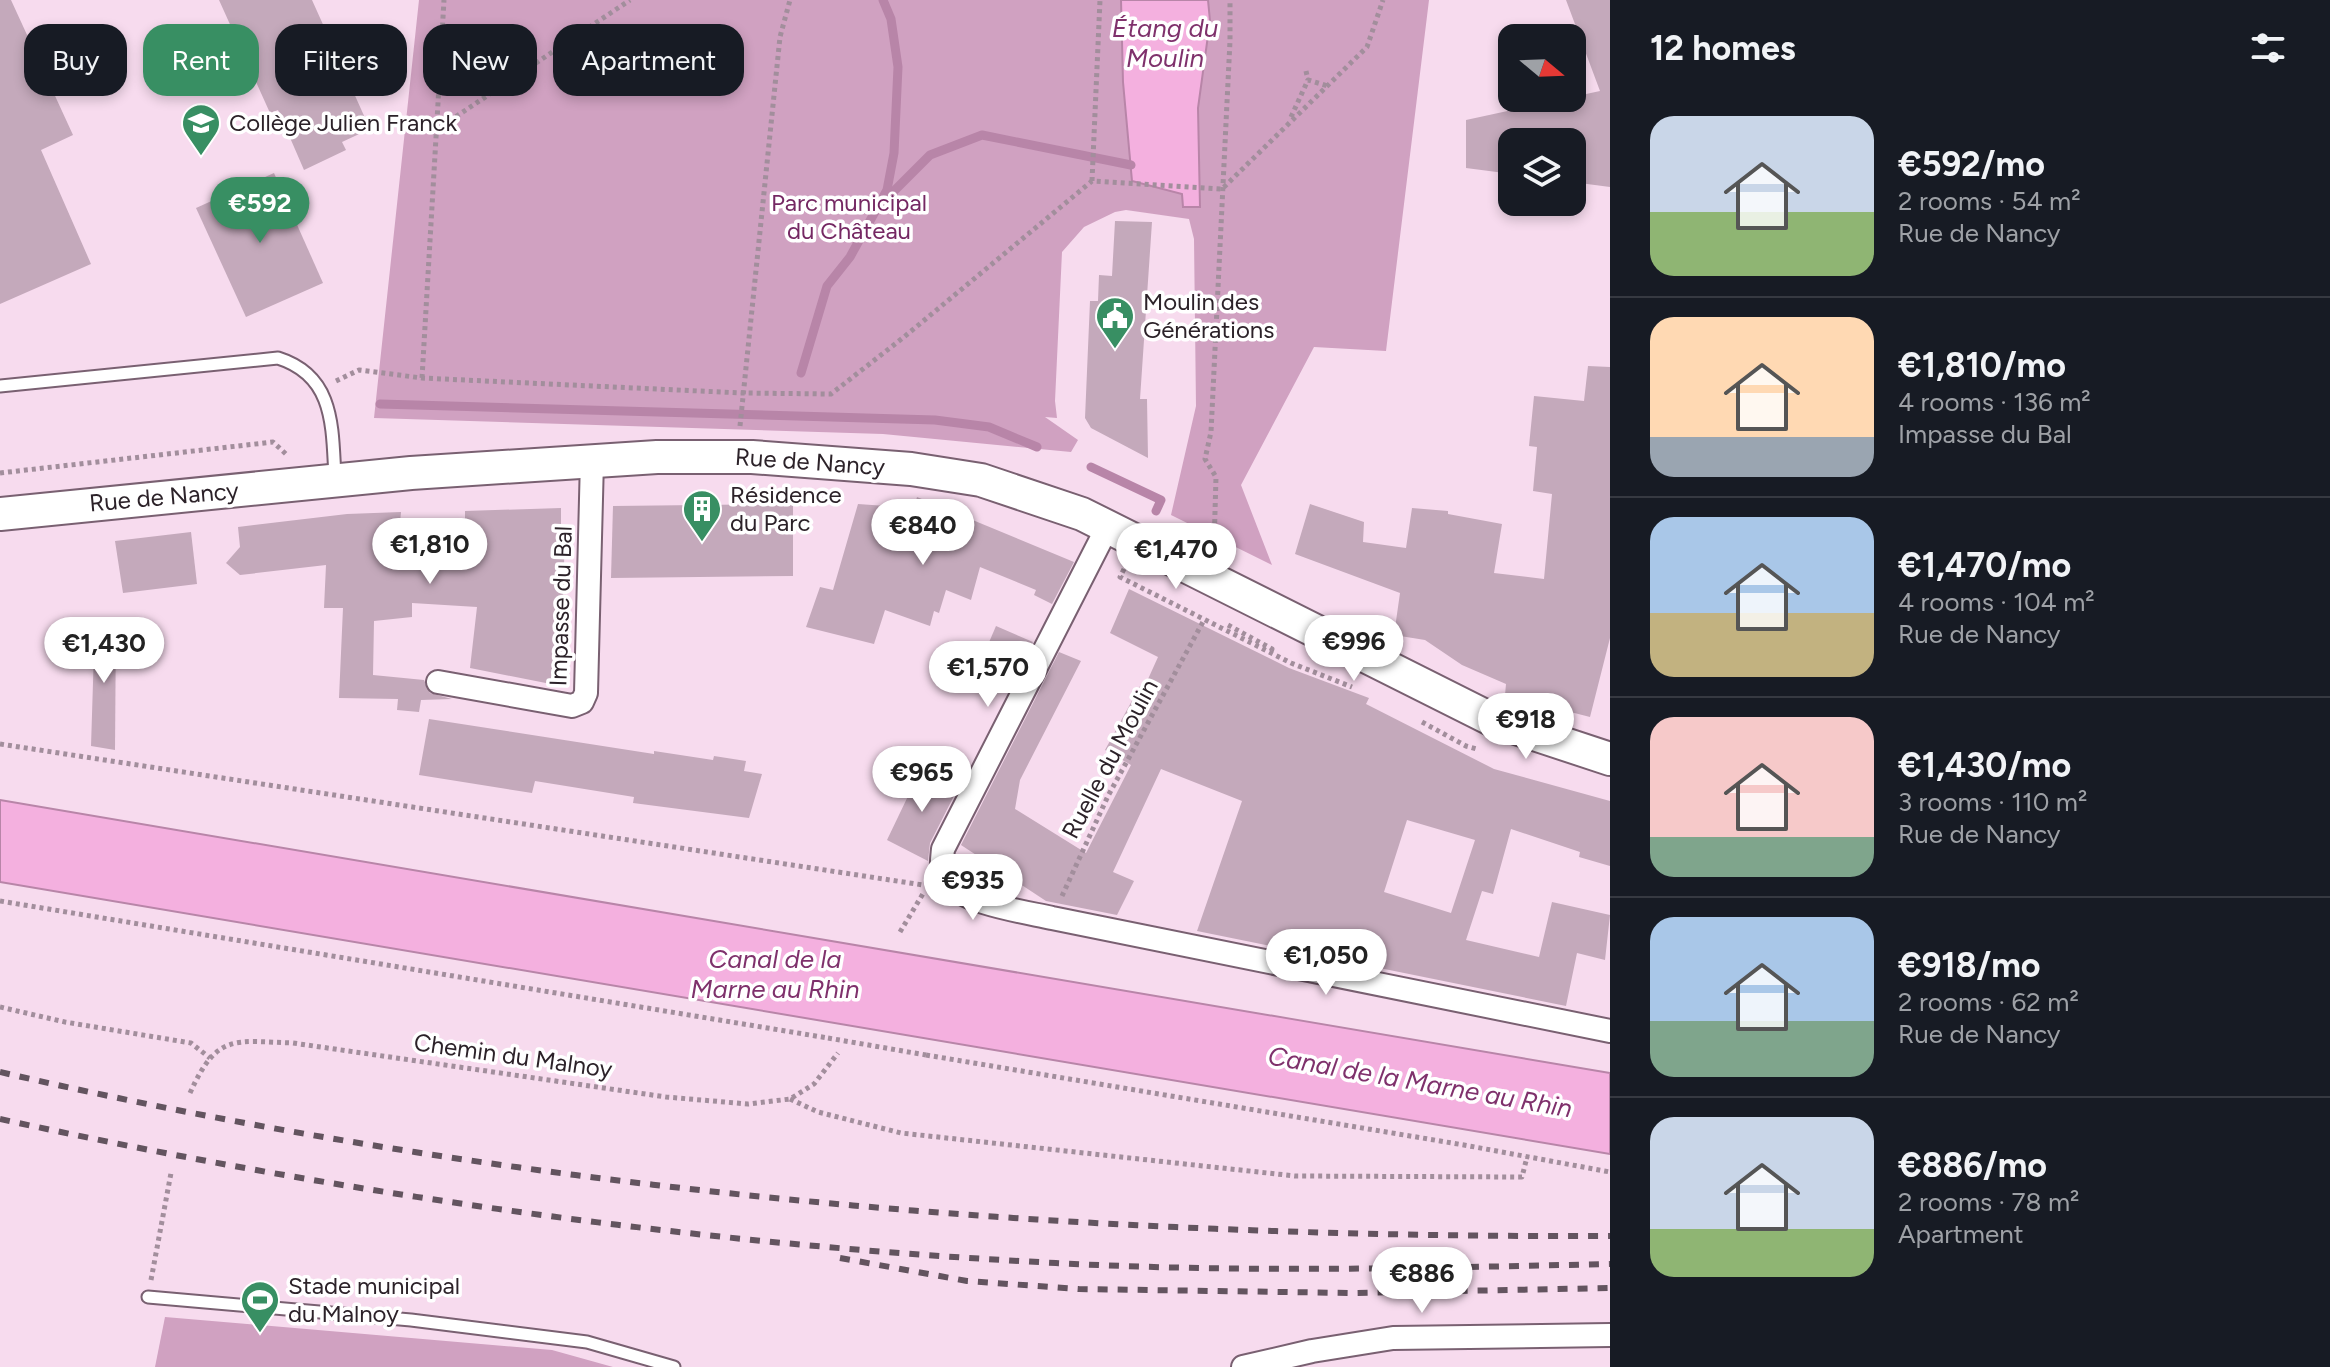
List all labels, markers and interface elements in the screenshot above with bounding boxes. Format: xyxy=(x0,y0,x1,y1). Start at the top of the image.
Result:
water label: Étang du Moulin xyxy=(1112,12,1218,74)
chip: Buy xyxy=(24,24,127,96)
chip: Rent xyxy=(143,24,259,96)
chip: Filters xyxy=(275,24,407,96)
chip: New xyxy=(423,24,537,96)
chip: Apartment xyxy=(553,24,744,96)
north arrow xyxy=(1498,24,1586,112)
map controls xyxy=(1498,24,1586,216)
icon: filters xyxy=(2246,26,2290,70)
text: 12 homes xyxy=(1650,28,1796,69)
school or university icon: Collège Julien Franck xyxy=(180,102,222,157)
place label: Collège Julien Franck xyxy=(229,108,458,137)
button: layers xyxy=(1498,128,1586,216)
text: €592/mo xyxy=(1898,144,2045,185)
icon: home xyxy=(1714,148,1810,244)
pin: €592 xyxy=(213,177,307,245)
text: 2 rooms · 54 m² xyxy=(1898,185,2081,217)
text: €592 xyxy=(228,187,292,219)
park label: Parc municipal du Château xyxy=(771,188,927,245)
text: Rue de Nancy xyxy=(1898,217,2061,249)
place label: Moulin des Générations xyxy=(1143,287,1274,344)
public building icon: Moulin des Générations xyxy=(1094,295,1136,350)
text: €1,810/mo xyxy=(1898,345,2066,386)
icon: home xyxy=(1714,349,1810,445)
text: 4 rooms · 136 m² xyxy=(1898,386,2091,418)
text: Impasse du Bal xyxy=(1898,418,2072,450)
street label: Rue de Nancy xyxy=(734,442,886,481)
street label: Rue de Nancy xyxy=(88,475,240,517)
place label: Résidence du Parc xyxy=(730,480,842,537)
building icon: Résidence du Parc xyxy=(681,488,723,543)
pin: €840 xyxy=(876,499,970,567)
text: €840 xyxy=(889,509,957,541)
pin: €1,810 xyxy=(365,518,495,586)
pin: €1,470 xyxy=(1111,523,1241,591)
street label: Impasse du Bal xyxy=(543,525,578,687)
text: €1,810 xyxy=(390,528,470,560)
text: €1,470 xyxy=(1134,533,1218,565)
text: €1,470/mo xyxy=(1898,545,2071,586)
icon: home xyxy=(1714,549,1810,645)
text: 4 rooms · 104 m² xyxy=(1898,586,2095,618)
pin: €996 xyxy=(1307,615,1401,683)
pin: €1,430 xyxy=(39,617,169,685)
text: Rue de Nancy xyxy=(1898,618,2061,650)
text: €996 xyxy=(1322,625,1386,657)
text: €1,430 xyxy=(62,627,146,659)
pin: €1,570 xyxy=(923,641,1053,709)
text: €1,570 xyxy=(947,651,1029,683)
street label: Ruelle du Moulin xyxy=(1055,674,1164,843)
pin: €918 xyxy=(1479,693,1573,761)
text: €918 xyxy=(1496,703,1556,735)
text: €1,430/mo xyxy=(1898,745,2071,786)
pin: €965 xyxy=(875,746,969,814)
icon: home xyxy=(1714,749,1810,845)
text: €965 xyxy=(890,756,954,788)
text: 3 rooms · 110 m² xyxy=(1898,786,2087,818)
text: Rue de Nancy xyxy=(1898,818,2061,850)
pin: €935 xyxy=(926,854,1020,922)
text: €935 xyxy=(942,864,1004,896)
pin: €1,050 xyxy=(1261,929,1391,997)
text: €1,050 xyxy=(1284,939,1368,971)
water label: Canal de la Marne au Rhin xyxy=(691,943,859,1005)
text: €918/mo xyxy=(1898,945,2041,986)
icon: home xyxy=(1714,949,1810,1045)
text: 2 rooms · 62 m² xyxy=(1898,986,2079,1018)
text: Rue de Nancy xyxy=(1898,1018,2061,1050)
street label: Chemin du Malnoy xyxy=(412,1027,614,1084)
water label: Canal de la Marne au Rhin xyxy=(1265,1039,1575,1125)
text: €886/mo xyxy=(1898,1145,2047,1186)
icon: home xyxy=(1714,1149,1810,1245)
text: 2 rooms · 78 m² xyxy=(1898,1186,2079,1218)
text: Apartment xyxy=(1898,1218,2024,1250)
pin: €886 xyxy=(1375,1247,1469,1315)
text: €886 xyxy=(1390,1257,1454,1289)
place label: Stade municipal du Malnoy xyxy=(288,1271,460,1328)
sports icon: Stade municipal du Malnoy xyxy=(239,1279,281,1334)

